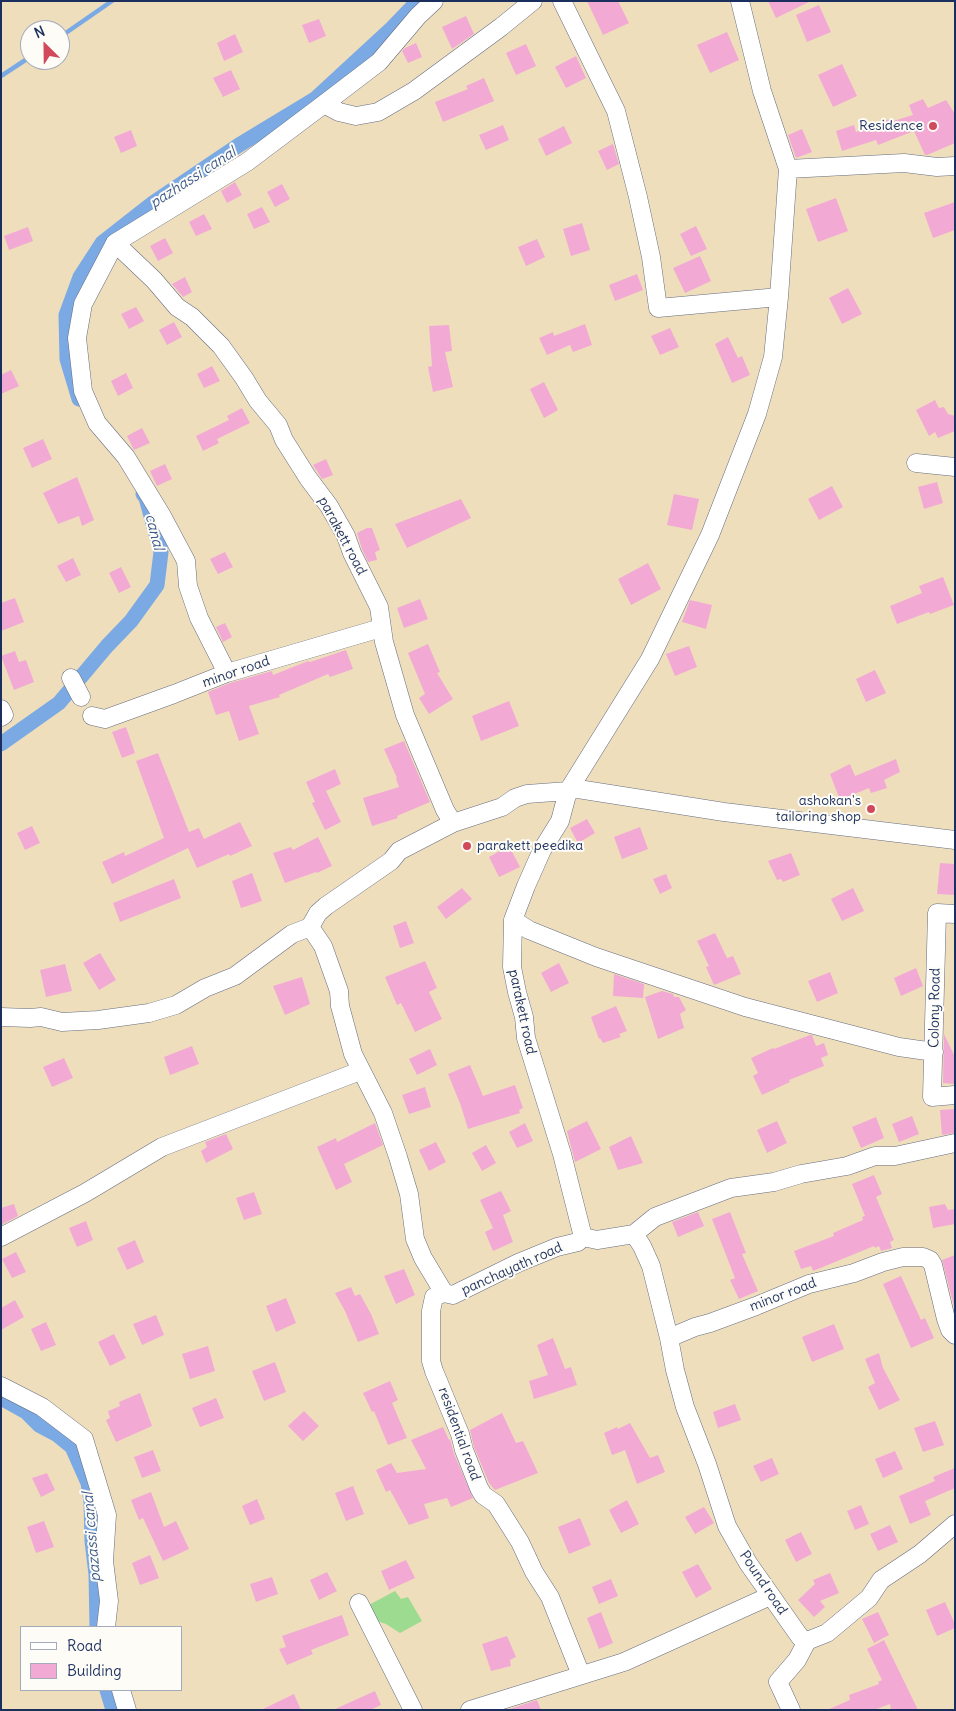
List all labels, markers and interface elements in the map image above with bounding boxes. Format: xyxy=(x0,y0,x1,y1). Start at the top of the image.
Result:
north arrow xyxy=(20,20,70,70)
text: N xyxy=(32,22,48,42)
place label: Residence xyxy=(859,118,923,134)
marker: Residence xyxy=(927,120,939,132)
water label: pazhassi canal xyxy=(147,144,239,212)
street label: parakett road xyxy=(314,494,370,578)
water label: canal xyxy=(141,512,167,552)
street label: minor road xyxy=(200,653,272,691)
place label: ashokan's tailoring shop xyxy=(776,793,861,826)
marker: ashokan's tailoring shop xyxy=(865,803,877,815)
place label: parakett peedika xyxy=(477,838,583,854)
marker: parakett peedika xyxy=(461,840,473,852)
street label: parakett road xyxy=(505,968,539,1056)
street label: Colony Road xyxy=(926,968,944,1048)
street label: panchayath road xyxy=(459,1239,565,1299)
street label: minor road xyxy=(747,1275,819,1315)
street label: residential road xyxy=(434,1385,484,1483)
water label: pazassi canal xyxy=(79,1491,105,1583)
street label: Pound road xyxy=(735,1548,791,1618)
legend xyxy=(20,1626,182,1691)
text: Road xyxy=(67,1636,102,1655)
text: Building xyxy=(67,1661,122,1680)

